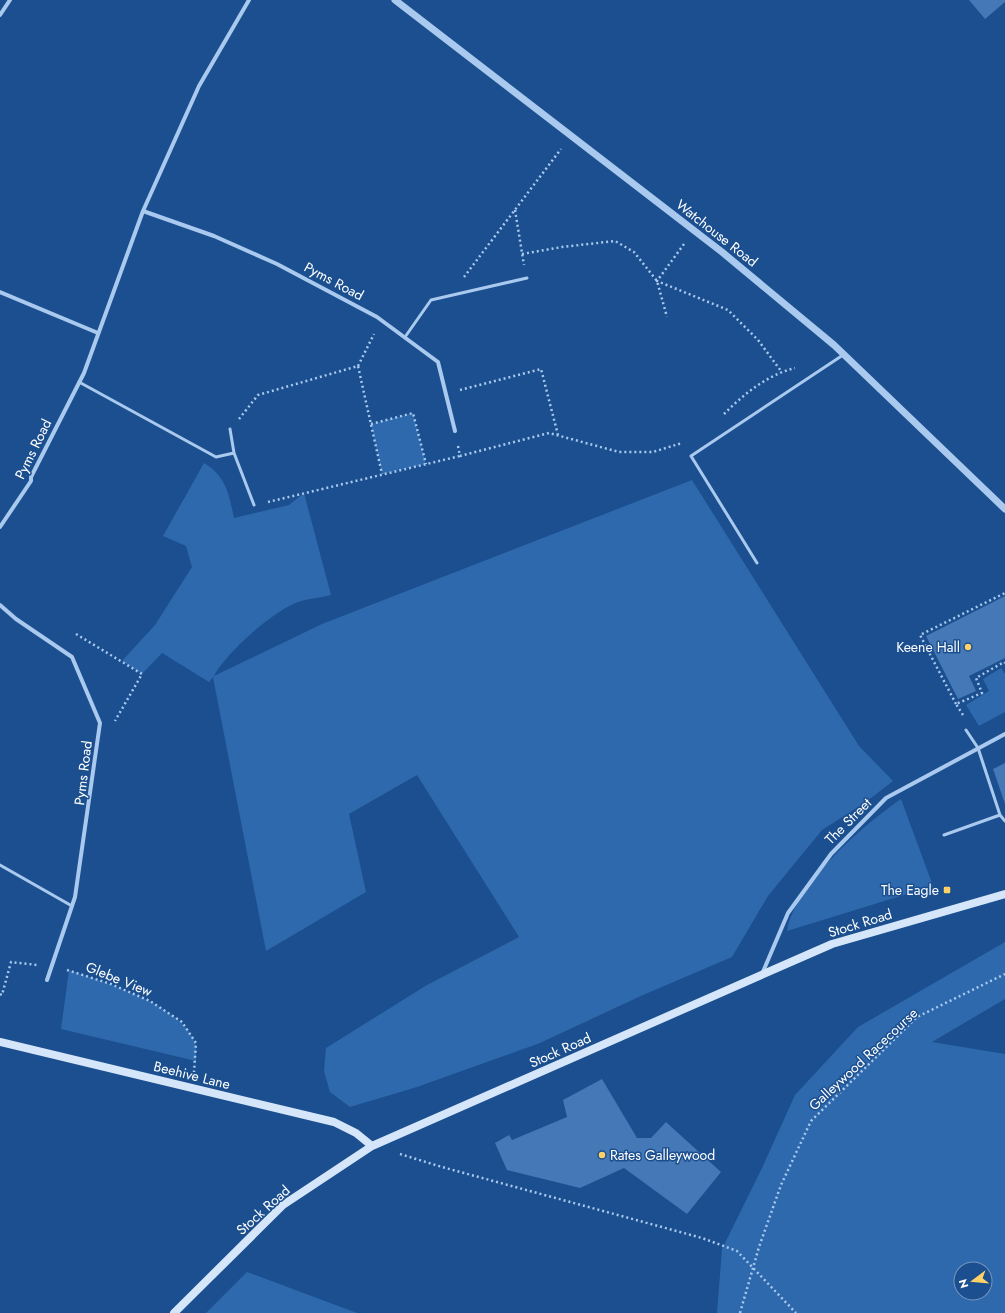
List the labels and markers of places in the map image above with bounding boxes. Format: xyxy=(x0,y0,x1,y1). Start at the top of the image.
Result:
place label: Keene Hall xyxy=(896,637,960,657)
marker: Keene Hall xyxy=(963,642,973,652)
place label: The Eagle xyxy=(881,880,939,900)
marker: The Eagle xyxy=(942,885,952,895)
place label: Rates Galleywood xyxy=(610,1145,715,1165)
marker: Rates Galleywood xyxy=(597,1150,607,1160)

